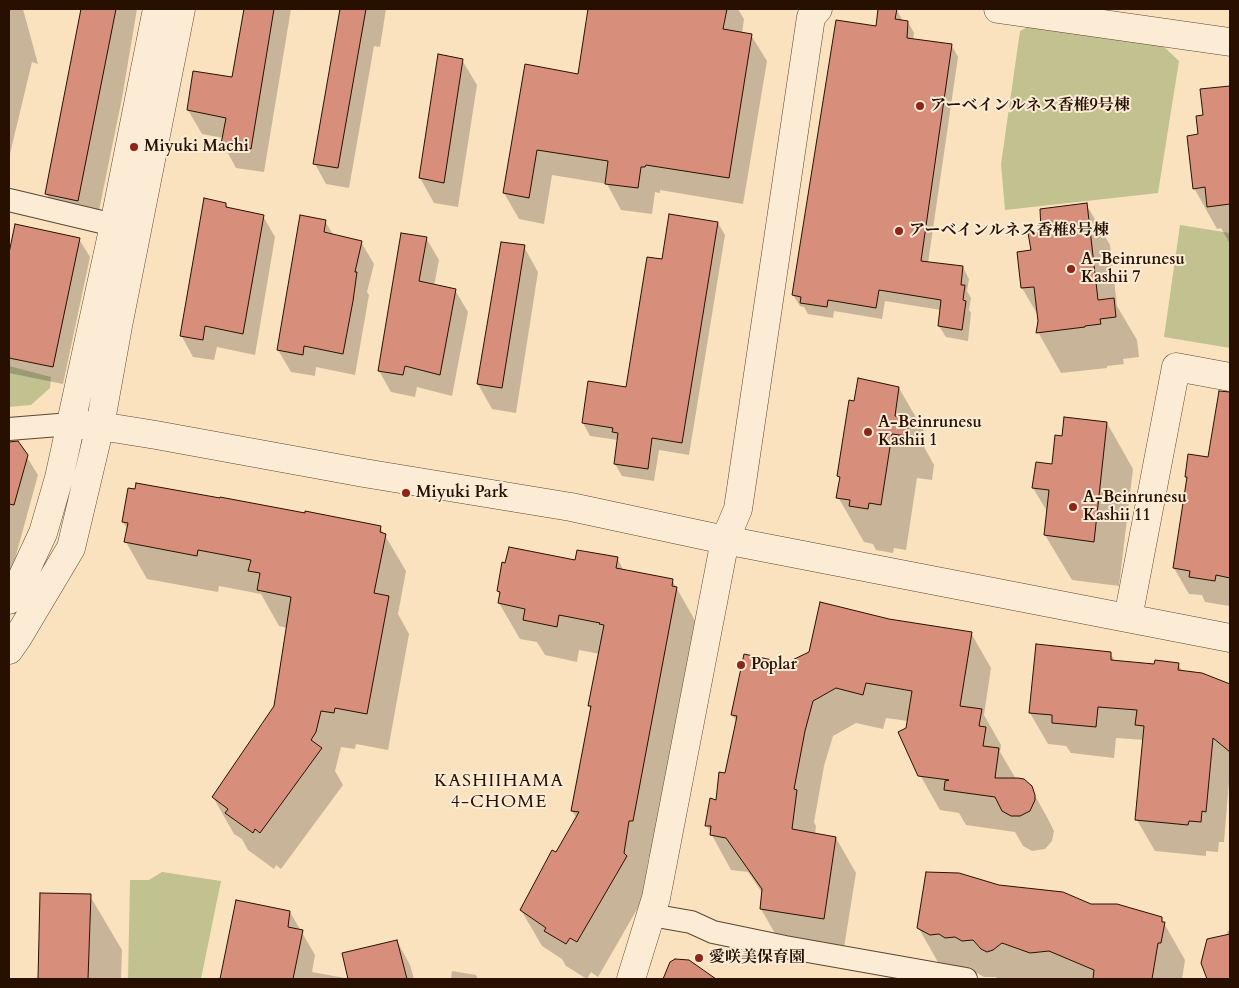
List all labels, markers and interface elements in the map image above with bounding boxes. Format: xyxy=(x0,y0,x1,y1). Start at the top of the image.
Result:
place label: アーベインルネス香椎9号棟 xyxy=(930,96,1130,116)
marker: アーベインルネス香椎9号棟 xyxy=(914,100,926,112)
place label: Miyuki Machi xyxy=(144,137,249,157)
marker: Miyuki Machi xyxy=(128,141,140,153)
place label: アーベインルネス香椎8号棟 xyxy=(909,221,1109,241)
marker: アーベインルネス香椎8号棟 xyxy=(893,225,905,237)
place label: A-Beinrunesu Kashii 7 xyxy=(1081,250,1185,288)
marker: A-Beinrunesu Kashii 7 xyxy=(1065,263,1077,275)
place label: A-Beinrunesu Kashii 1 xyxy=(878,413,982,451)
marker: A-Beinrunesu Kashii 1 xyxy=(862,426,874,438)
place label: Miyuki Park xyxy=(416,483,508,503)
marker: Miyuki Park xyxy=(400,487,412,499)
place label: A-Beinrunesu Kashii 11 xyxy=(1083,488,1187,526)
marker: A-Beinrunesu Kashii 11 xyxy=(1067,501,1079,513)
place label: Poplar xyxy=(751,655,797,675)
marker: Poplar xyxy=(735,659,747,671)
district label: KASHIIHAMA 4-CHOME xyxy=(433,771,565,814)
place label: 愛咲美保育園 xyxy=(709,948,805,968)
marker: 愛咲美保育園 xyxy=(693,952,705,964)

